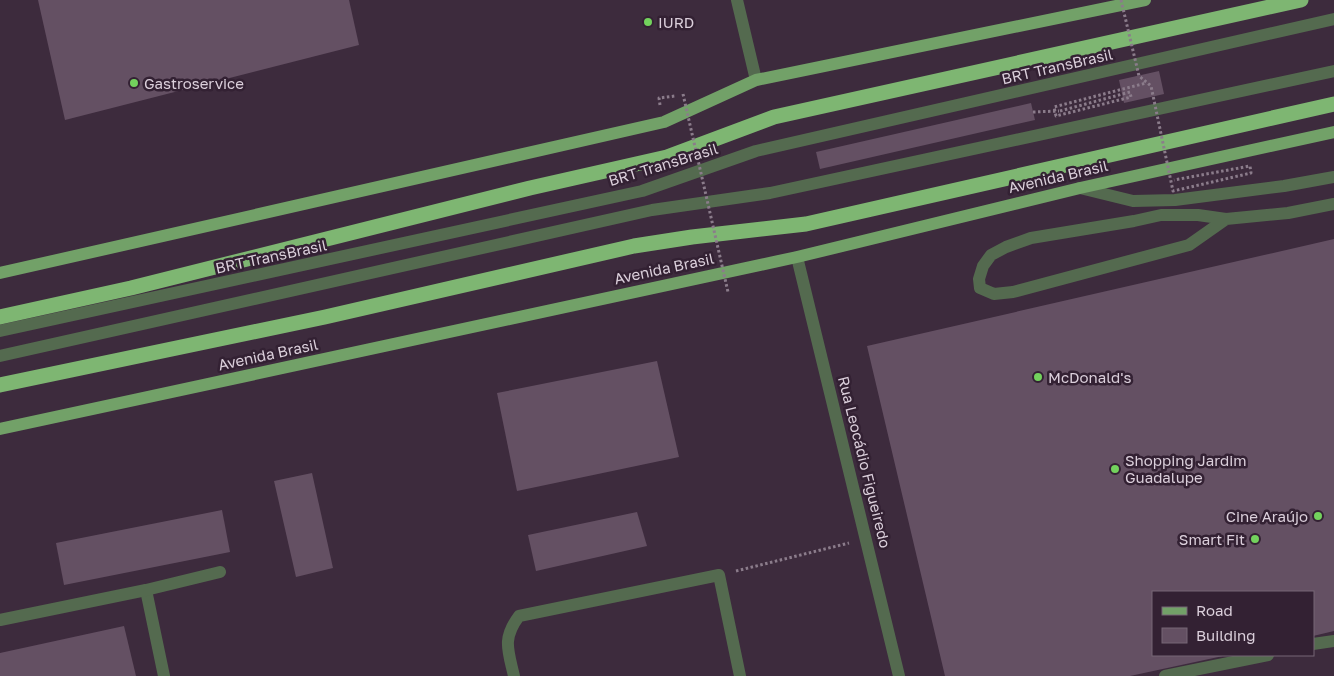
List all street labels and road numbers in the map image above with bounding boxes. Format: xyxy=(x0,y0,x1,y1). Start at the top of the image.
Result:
street label: BRT TransBrasil xyxy=(1000,44,1114,88)
street label: BRT TransBrasil xyxy=(606,139,720,189)
street label: Avenida Brasil xyxy=(1006,156,1110,196)
street label: BRT TransBrasil xyxy=(214,235,329,277)
street label: Avenida Brasil xyxy=(612,249,716,287)
street label: Avenida Brasil xyxy=(216,335,320,373)
street label: Rua Leocádio Figueiredo xyxy=(835,374,895,550)

